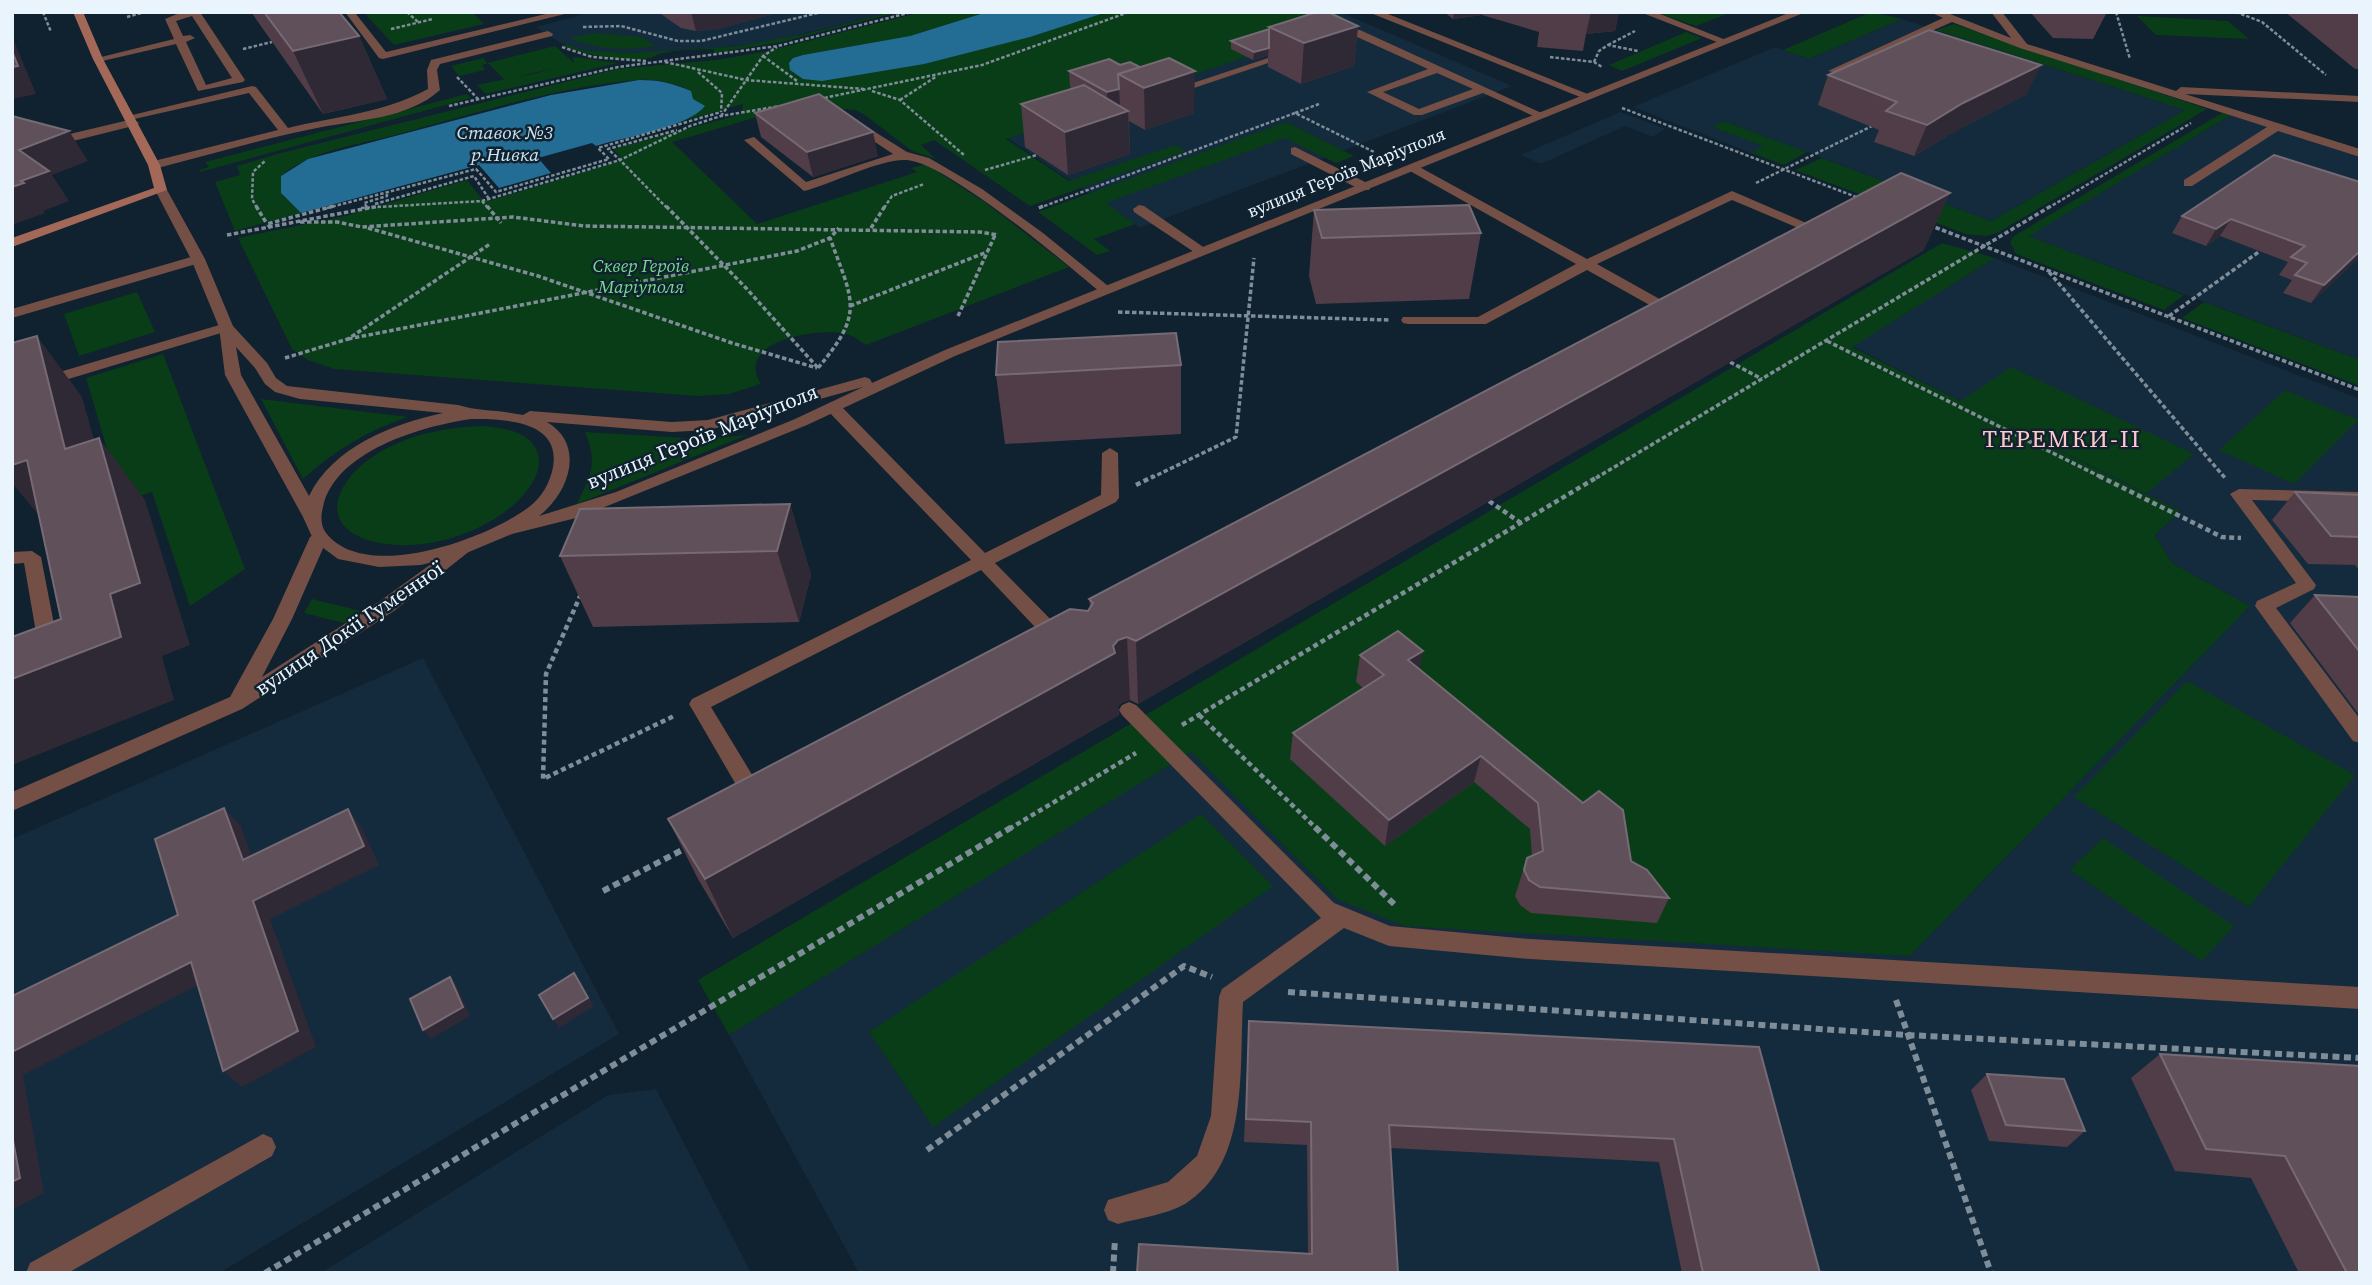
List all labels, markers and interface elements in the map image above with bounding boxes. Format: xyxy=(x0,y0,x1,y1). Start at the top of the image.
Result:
water label: Ставок №3 р.Нивка xyxy=(457,119,554,167)
street label: вулиця Героїв Маріуполя xyxy=(1243,121,1449,223)
park label: Сквер Героїв Маріуполя xyxy=(593,253,689,299)
street label: вулиця Героїв Маріуполя xyxy=(582,376,822,496)
district label: ТЕРЕМКИ-ІІ xyxy=(1982,422,2142,455)
street label: вулиця Докії Гуменної xyxy=(249,553,450,702)

